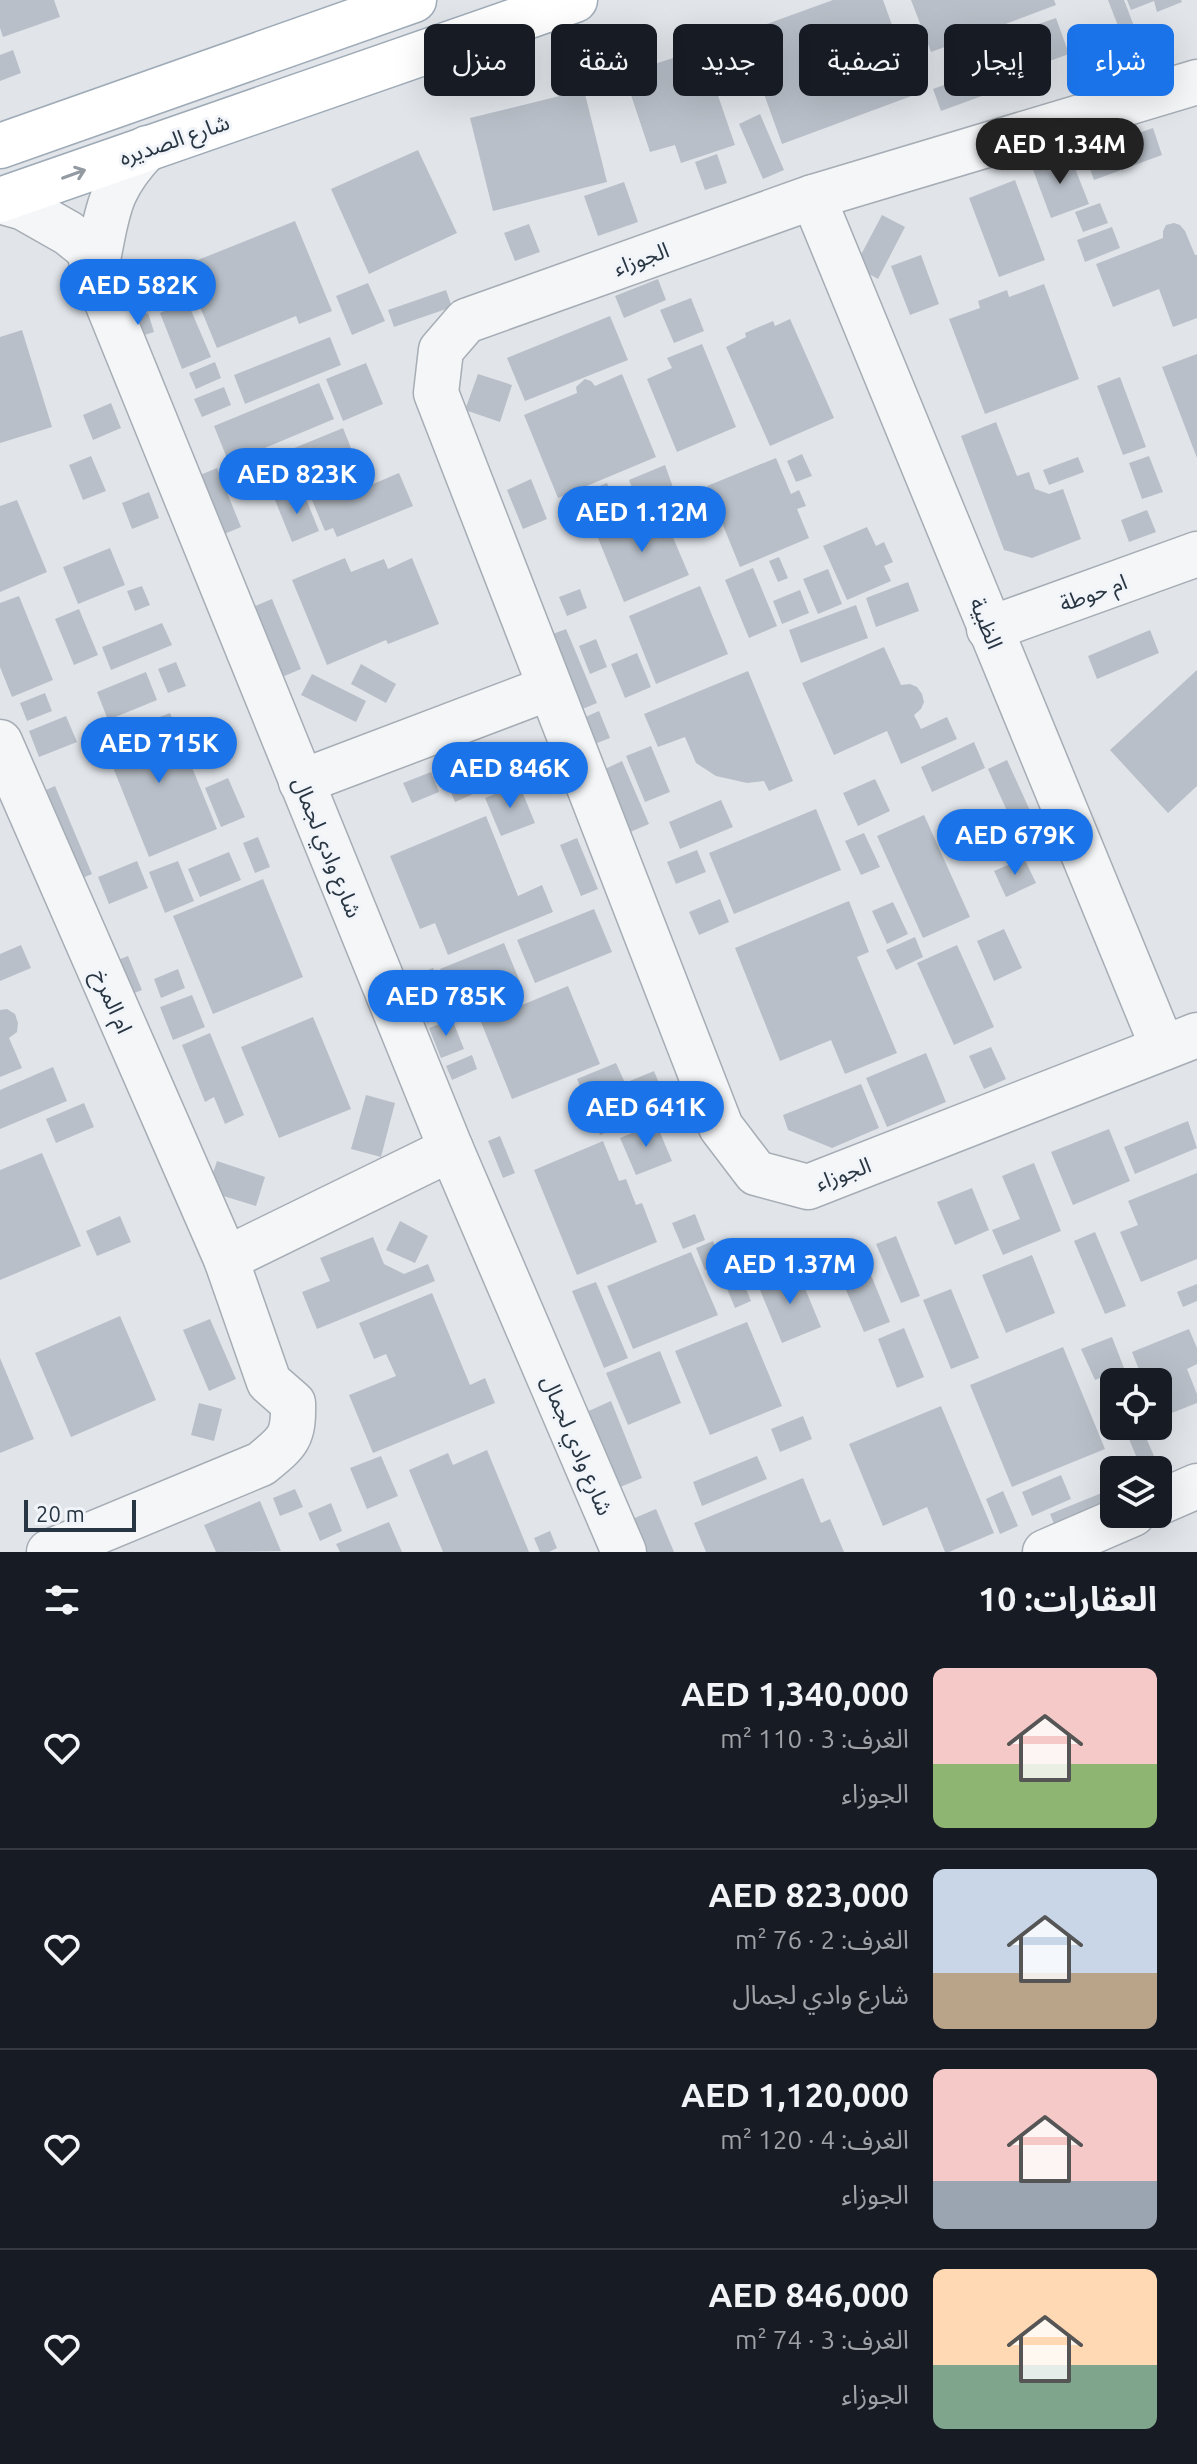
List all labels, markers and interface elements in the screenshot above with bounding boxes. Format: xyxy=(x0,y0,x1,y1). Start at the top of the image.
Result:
chip: منزل xyxy=(424,24,535,96)
chip: شقة xyxy=(551,24,657,96)
chip: جديد xyxy=(673,24,783,96)
chip: تصفية xyxy=(799,24,928,96)
chip: إيجار xyxy=(944,24,1051,96)
chip: شراء xyxy=(1067,24,1174,96)
street label: شارع الصديره xyxy=(116,108,234,174)
pin: AED 1.34M xyxy=(968,118,1152,186)
text: AED 1.34M xyxy=(994,129,1126,158)
one-way arrow xyxy=(61,166,86,181)
street label: الجوزاء xyxy=(610,236,673,281)
pin: AED 582K xyxy=(55,259,221,327)
text: AED 582K xyxy=(78,270,198,299)
pin: AED 823K xyxy=(214,448,380,516)
text: AED 823K xyxy=(237,459,357,488)
pin: AED 1.12M xyxy=(550,486,734,554)
text: AED 1.12M xyxy=(576,497,708,526)
street label: ام حوطة xyxy=(1056,568,1132,620)
street label: الظبية xyxy=(965,594,1009,652)
pin: AED 715K xyxy=(76,717,242,785)
text: AED 715K xyxy=(99,728,219,757)
pin: AED 846K xyxy=(427,742,593,810)
text: AED 846K xyxy=(450,753,570,782)
street label: شارع وادي لجمال xyxy=(284,773,368,923)
pin: AED 679K xyxy=(932,809,1098,877)
text: AED 679K xyxy=(955,820,1075,849)
street label: ام المرخ xyxy=(83,965,138,1039)
pin: AED 785K xyxy=(363,970,529,1038)
text: AED 785K xyxy=(386,981,506,1010)
pin: AED 641K xyxy=(563,1081,729,1149)
text: AED 641K xyxy=(586,1092,706,1121)
street label: الجوزاء xyxy=(812,1151,875,1196)
pin: AED 1.37M xyxy=(698,1238,882,1306)
text: AED 1.37M xyxy=(724,1249,856,1278)
map controls xyxy=(1100,1368,1172,1528)
button: locate xyxy=(1100,1368,1172,1440)
street label: شارع وادي لجمال xyxy=(533,1371,619,1521)
button: layers xyxy=(1100,1456,1172,1528)
scale bar xyxy=(24,1496,136,1532)
text: 20 m xyxy=(36,1501,85,1526)
icon: filters xyxy=(40,1578,84,1622)
text: العقارات: 10 xyxy=(978,1579,1157,1617)
text: AED 1,340,000 xyxy=(681,1674,909,1712)
icon: home xyxy=(997,1700,1093,1796)
text: الغرف: 3 · 110 m² xyxy=(720,1724,909,1753)
icon: heart xyxy=(40,1726,84,1770)
text: الجوزاء xyxy=(841,1779,909,1808)
text: AED 823,000 xyxy=(709,1875,909,1913)
icon: home xyxy=(997,1901,1093,1997)
text: الغرف: 2 · 76 m² xyxy=(735,1925,909,1954)
icon: heart xyxy=(40,1927,84,1971)
text: شارع وادي لجمال xyxy=(732,1980,909,2009)
text: AED 1,120,000 xyxy=(681,2075,909,2113)
icon: home xyxy=(997,2101,1093,2197)
text: الغرف: 4 · 120 m² xyxy=(720,2125,909,2154)
icon: heart xyxy=(40,2127,84,2171)
text: الجوزاء xyxy=(841,2180,909,2209)
text: AED 846,000 xyxy=(709,2275,909,2313)
icon: home xyxy=(997,2301,1093,2397)
text: الغرف: 3 · 74 m² xyxy=(735,2325,909,2354)
icon: heart xyxy=(40,2327,84,2371)
text: الجوزاء xyxy=(841,2380,909,2409)

